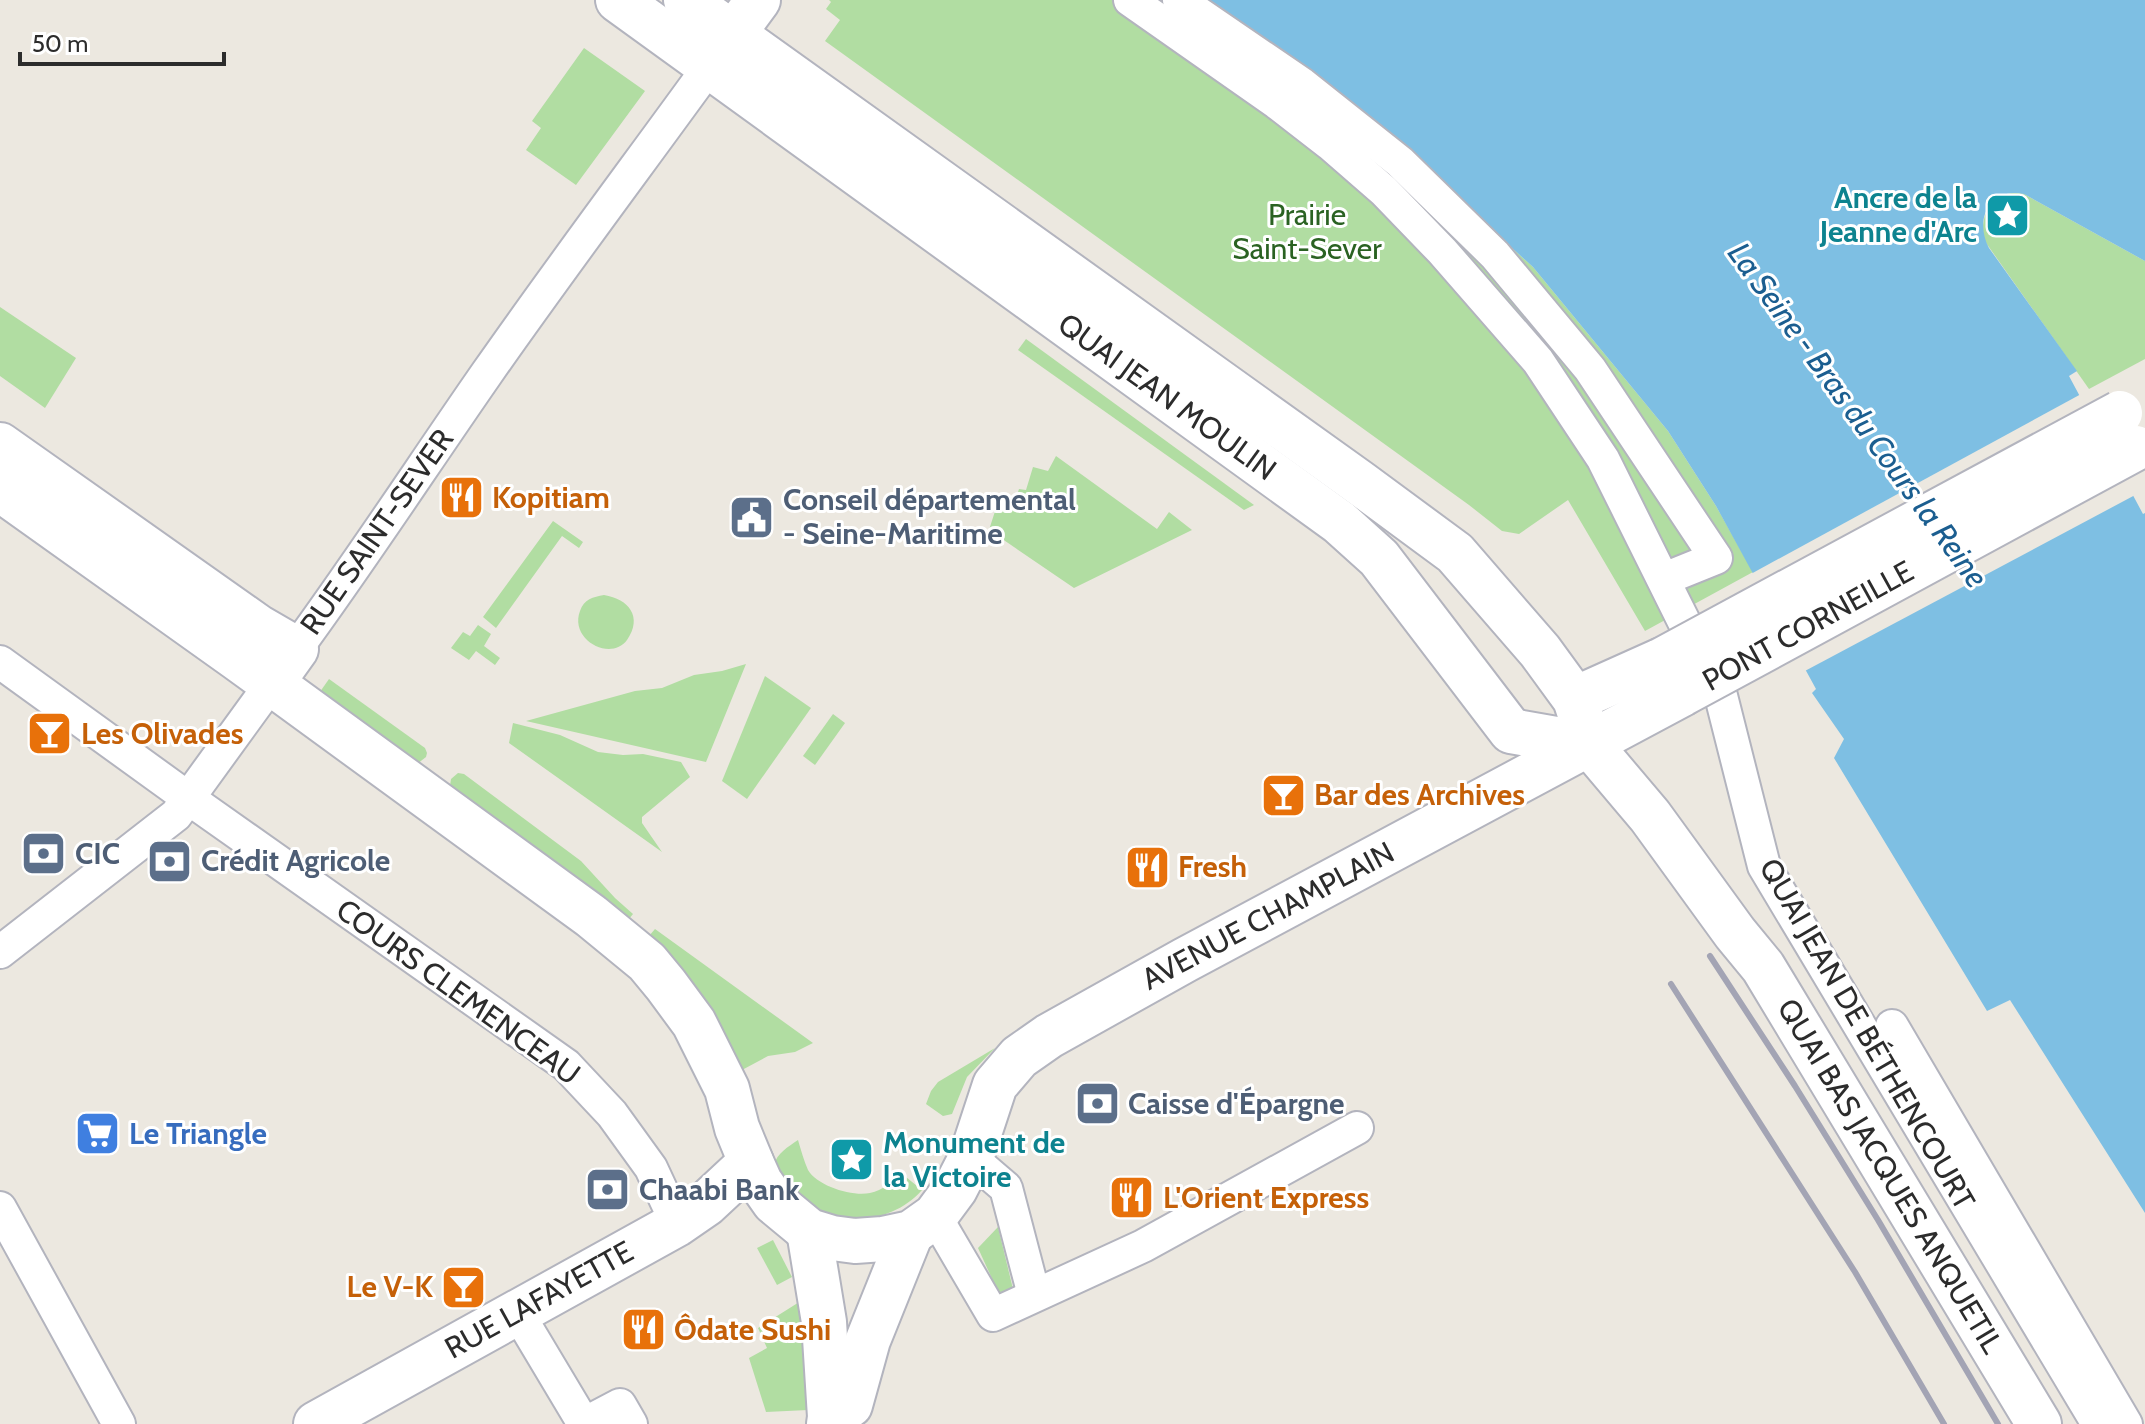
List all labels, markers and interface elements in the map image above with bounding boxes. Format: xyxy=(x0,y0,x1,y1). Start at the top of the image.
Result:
scale bar xyxy=(20,16,224,66)
text: 50 m xyxy=(32,29,88,58)
place label: Ancre de la Jeanne d'Arc xyxy=(1819,179,1977,250)
place icon: Ancre de la Jeanne d'Arc xyxy=(1984,191,2032,239)
park label: Prairie Saint-Sever xyxy=(1232,196,1382,267)
water label: La Seine - Bras du Cours la Reine xyxy=(1720,235,1997,595)
street label: QUAI JEAN MOULIN xyxy=(1051,305,1284,488)
street label: RUE SAINT-SEVER xyxy=(292,422,461,642)
restaurant icon: Kopitiam xyxy=(437,474,485,522)
place label: Kopitiam xyxy=(492,479,610,516)
place label: Conseil départemental - Seine-Maritime xyxy=(783,481,1076,552)
public building icon: Conseil départemental - Seine-Maritime xyxy=(728,493,776,541)
street label: PONT CORNEILLE xyxy=(1696,552,1920,699)
bar icon: Les Olivades xyxy=(26,710,74,758)
place label: Les Olivades xyxy=(81,715,243,752)
bar icon: Bar des Archives xyxy=(1259,771,1307,819)
place label: Bar des Archives xyxy=(1314,776,1525,813)
bank icon: CIC xyxy=(20,830,68,878)
street label: AVENUE CHAMPLAIN xyxy=(1135,834,1400,998)
place label: CIC xyxy=(75,835,120,872)
bank icon: Crédit Agricole xyxy=(146,837,194,885)
place label: Crédit Agricole xyxy=(201,842,390,879)
restaurant icon: Fresh xyxy=(1123,843,1171,891)
place label: Fresh xyxy=(1178,848,1247,885)
street label: QUAI JEAN DE BÉTHENCOURT xyxy=(1752,852,1983,1216)
street label: COURS CLEMENCEAU xyxy=(329,891,587,1092)
street label: QUAI BAS JACQUES ANQUETIL xyxy=(1770,992,2011,1360)
bank icon: Caisse d'Épargne xyxy=(1073,1080,1121,1128)
place label: Caisse d'Épargne xyxy=(1128,1085,1344,1122)
supermarket icon: Le Triangle xyxy=(74,1110,122,1158)
place label: Le Triangle xyxy=(129,1115,267,1152)
place label: Monument de la Victoire xyxy=(883,1124,1065,1195)
place icon: Monument de la Victoire xyxy=(828,1136,876,1184)
bank icon: Chaabi Bank xyxy=(584,1166,632,1214)
place label: Chaabi Bank xyxy=(639,1171,800,1208)
restaurant icon: L'Orient Express xyxy=(1108,1174,1156,1222)
place label: L'Orient Express xyxy=(1163,1179,1369,1216)
street label: RUE LAFAYETTE xyxy=(438,1233,639,1367)
bar icon: Le V-K xyxy=(440,1263,488,1311)
place label: Le V-K xyxy=(347,1268,433,1305)
restaurant icon: Ôdate Sushi xyxy=(619,1306,667,1354)
place label: Ôdate Sushi xyxy=(674,1311,831,1348)

